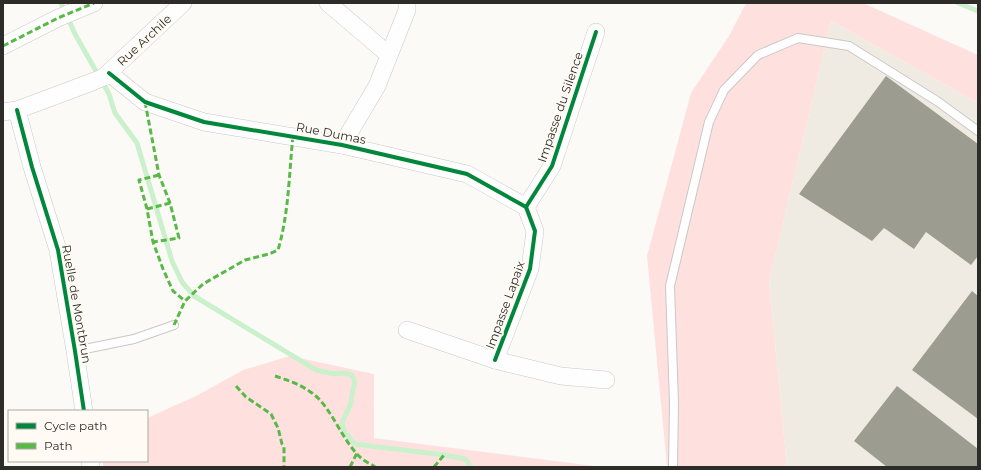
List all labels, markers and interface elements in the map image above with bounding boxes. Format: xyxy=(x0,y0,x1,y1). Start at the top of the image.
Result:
street label: Rue Archile xyxy=(114,11,174,69)
street label: Impasse du Silence xyxy=(534,50,586,164)
street label: Rue Dumas xyxy=(295,119,367,147)
street label: Ruelle de Montbrun xyxy=(59,243,95,365)
street label: Impasse Lapaix xyxy=(482,258,528,351)
legend xyxy=(8,410,148,462)
text: Cycle path xyxy=(44,418,107,433)
text: Path xyxy=(44,438,73,453)

